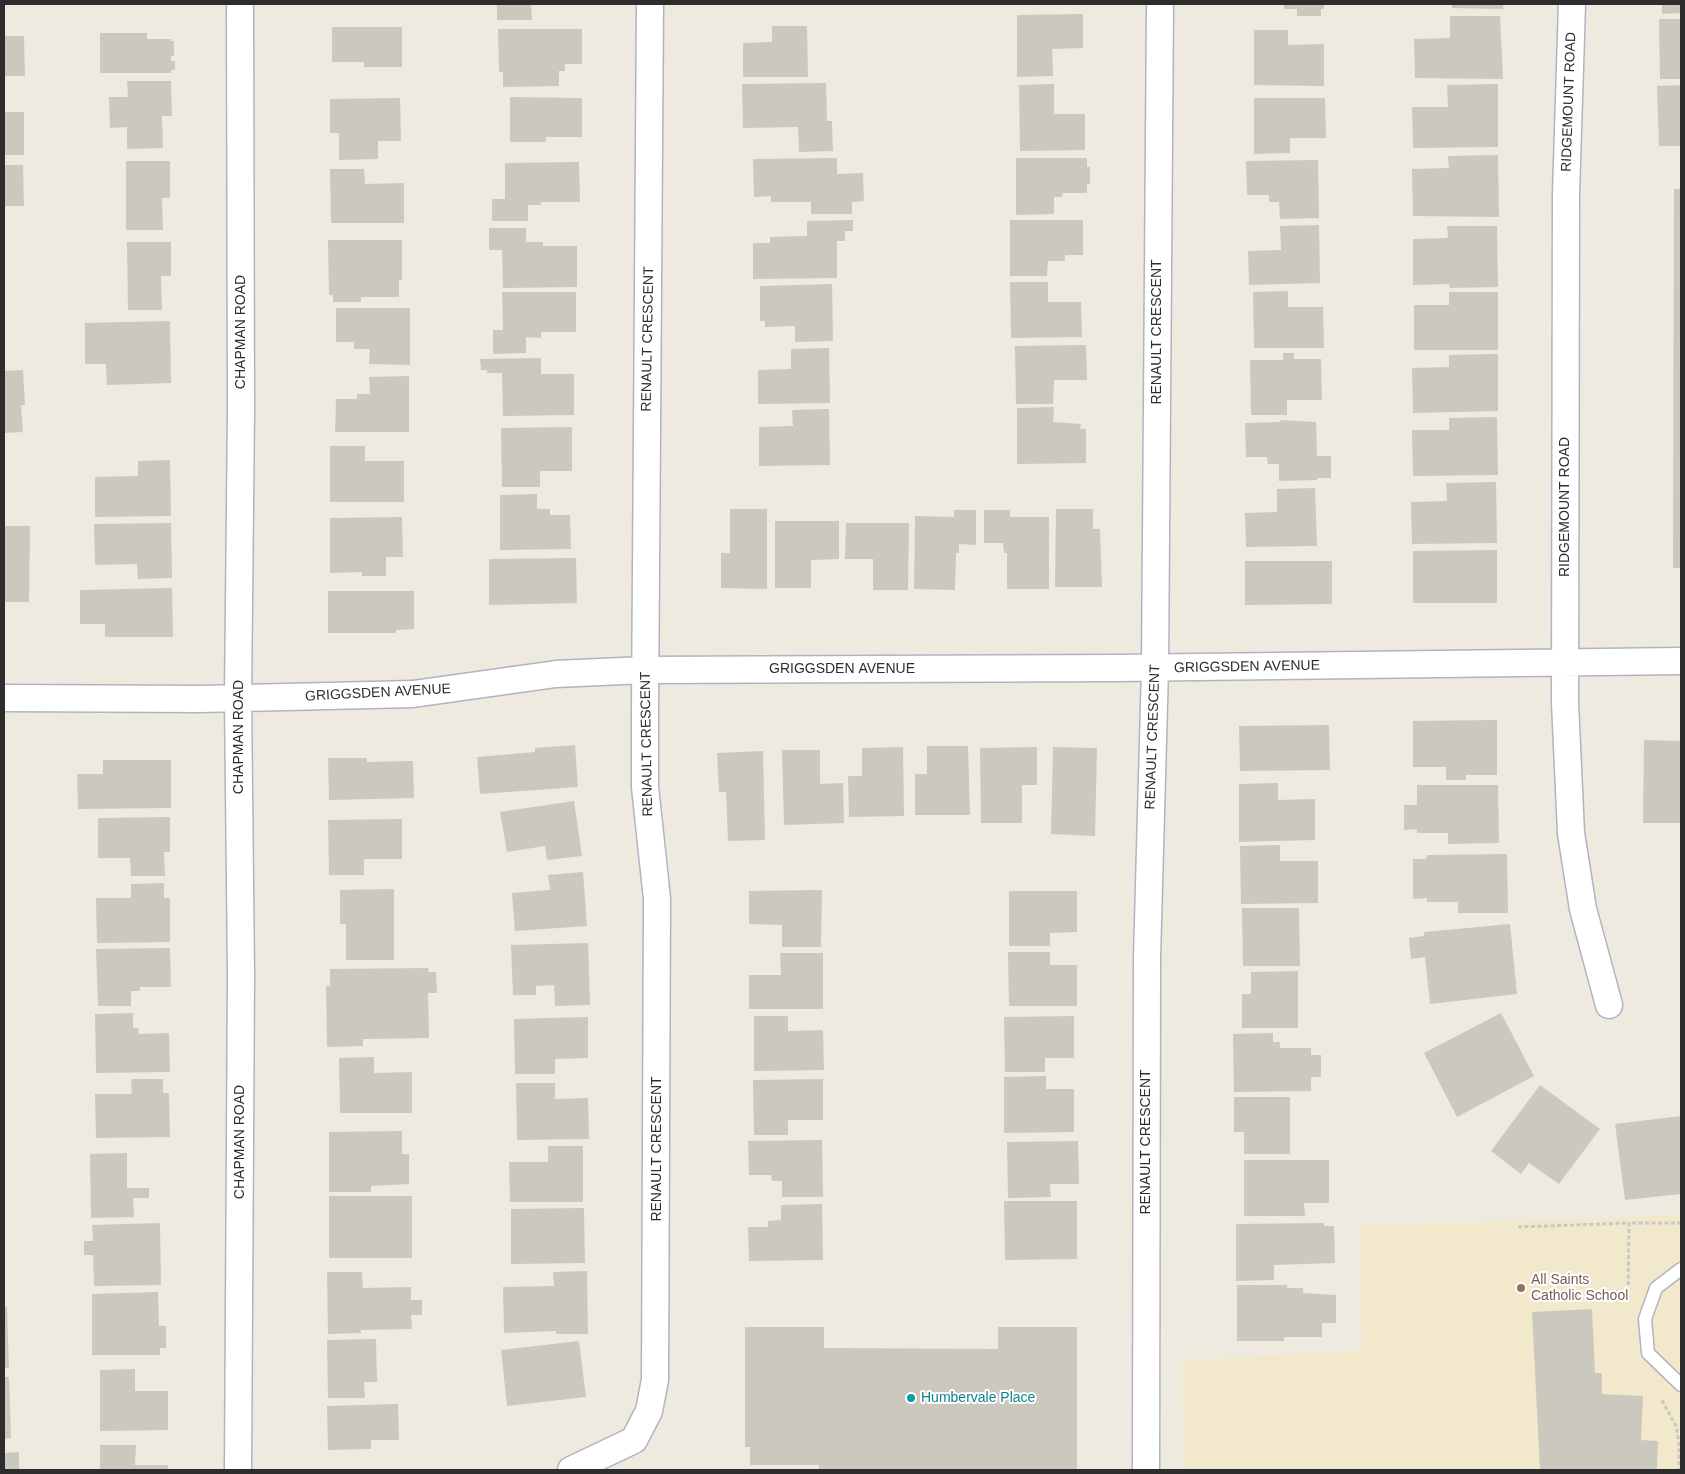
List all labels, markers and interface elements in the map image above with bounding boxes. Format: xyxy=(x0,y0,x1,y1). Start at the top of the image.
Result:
street label: RIDGEMOUNT ROAD xyxy=(1558,32,1580,172)
street label: RENAULT CRESCENT xyxy=(1149,259,1165,405)
street label: RENAULT CRESCENT xyxy=(638,266,658,412)
street label: CHAPMAN ROAD xyxy=(233,275,249,389)
street label: RIDGEMOUNT ROAD xyxy=(1557,437,1573,577)
street label: GRIGGSDEN AVENUE xyxy=(1174,657,1320,677)
street label: GRIGGSDEN AVENUE xyxy=(769,661,915,677)
street label: RENAULT CRESCENT xyxy=(1142,664,1164,810)
street label: RENAULT CRESCENT xyxy=(637,671,657,817)
street label: CHAPMAN ROAD xyxy=(231,680,247,794)
street label: GRIGGSDEN AVENUE xyxy=(305,681,451,705)
street label: RENAULT CRESCENT xyxy=(1138,1069,1154,1215)
street label: RENAULT CRESCENT xyxy=(649,1076,665,1222)
street label: CHAPMAN ROAD xyxy=(232,1085,248,1199)
place label: All Saints Catholic School xyxy=(1531,1272,1628,1304)
marker: All Saints Catholic School xyxy=(1515,1282,1527,1294)
place label: Humbervale Place xyxy=(921,1390,1035,1406)
marker: Humbervale Place xyxy=(905,1392,917,1404)

